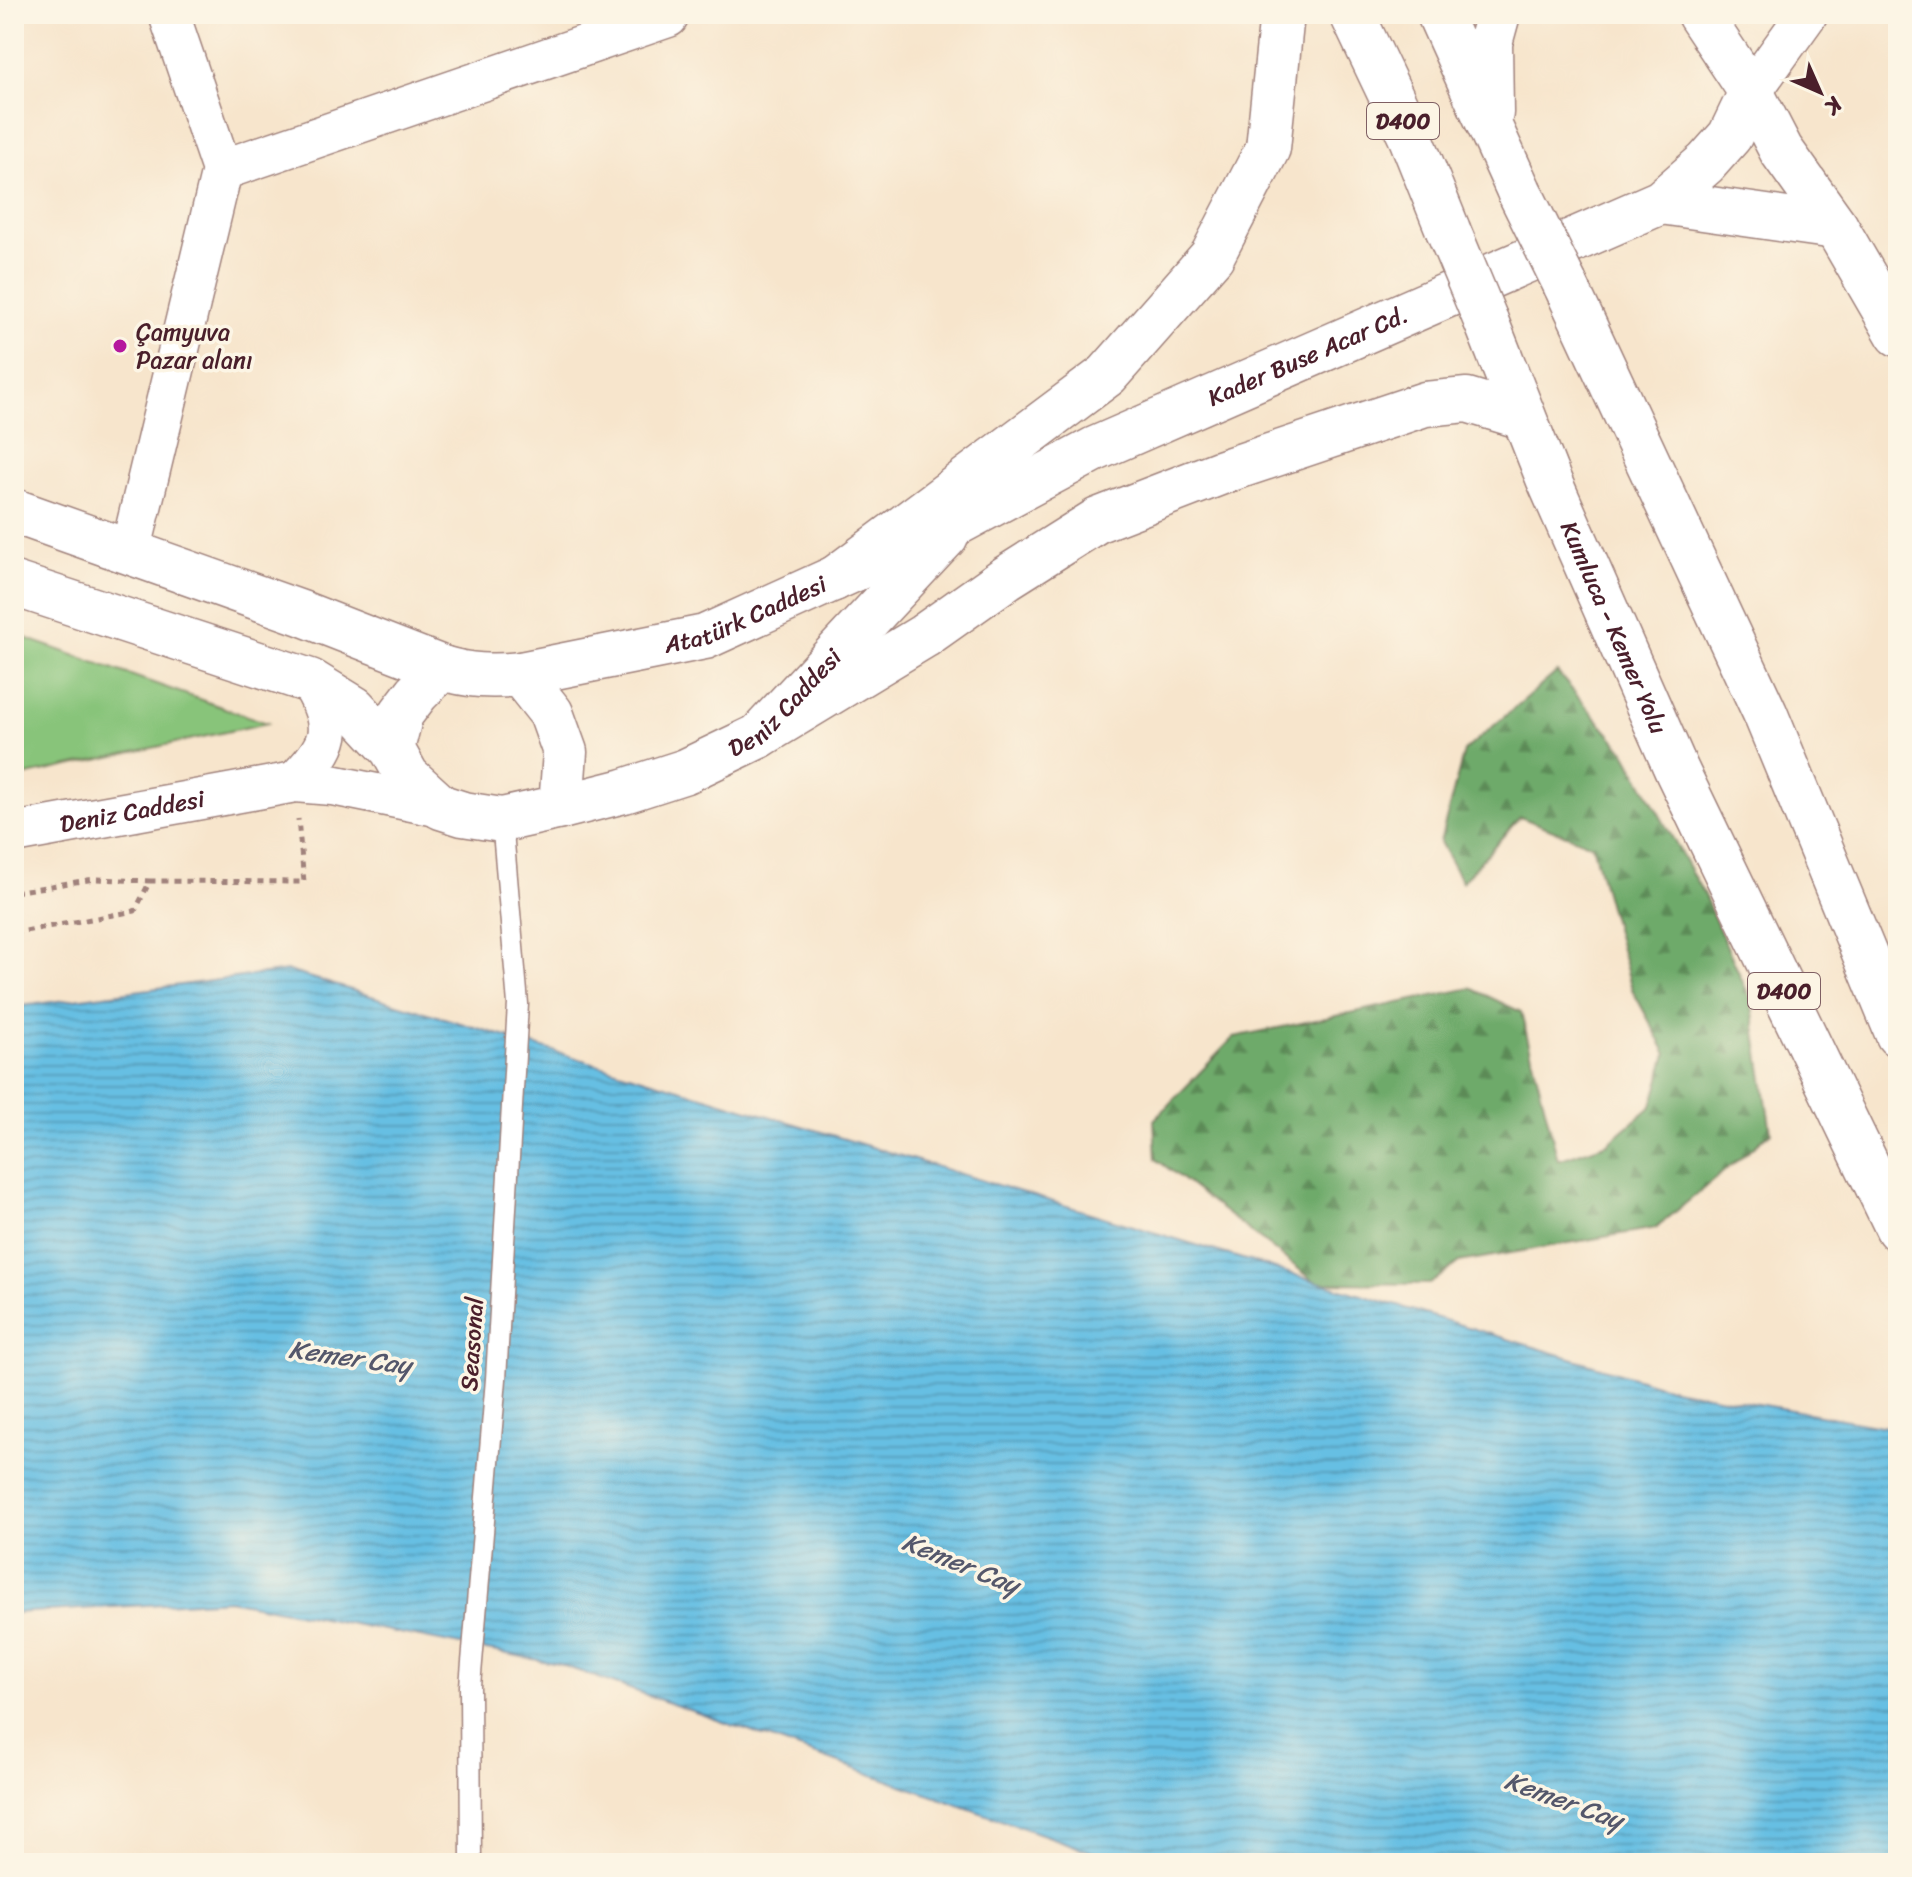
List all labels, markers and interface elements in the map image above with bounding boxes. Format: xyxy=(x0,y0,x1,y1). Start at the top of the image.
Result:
north arrow xyxy=(1780,52,1860,132)
text: K xyxy=(1814,87,1853,125)
road number: D400 xyxy=(1367,103,1439,139)
street label: Kader Buse Acar Cd. xyxy=(1201,294,1415,418)
place label: Çamyuva Pazar alanı xyxy=(136,311,253,381)
marker: Çamyuva Pazar alanı xyxy=(111,337,129,355)
street label: Kumluca - Kemer Yolu xyxy=(1548,514,1679,741)
street label: Atatürk Caddesi xyxy=(660,563,834,666)
street label: Deniz Caddesi xyxy=(721,637,853,769)
street label: Deniz Caddesi xyxy=(56,778,209,845)
road number: D400 xyxy=(1748,973,1820,1009)
street label: Seasonal xyxy=(448,1294,496,1392)
water label: Kemer Cay xyxy=(286,1326,418,1389)
water label: Kemer Cay xyxy=(896,1519,1030,1609)
water label: Kemer Cay xyxy=(1499,1757,1633,1844)

